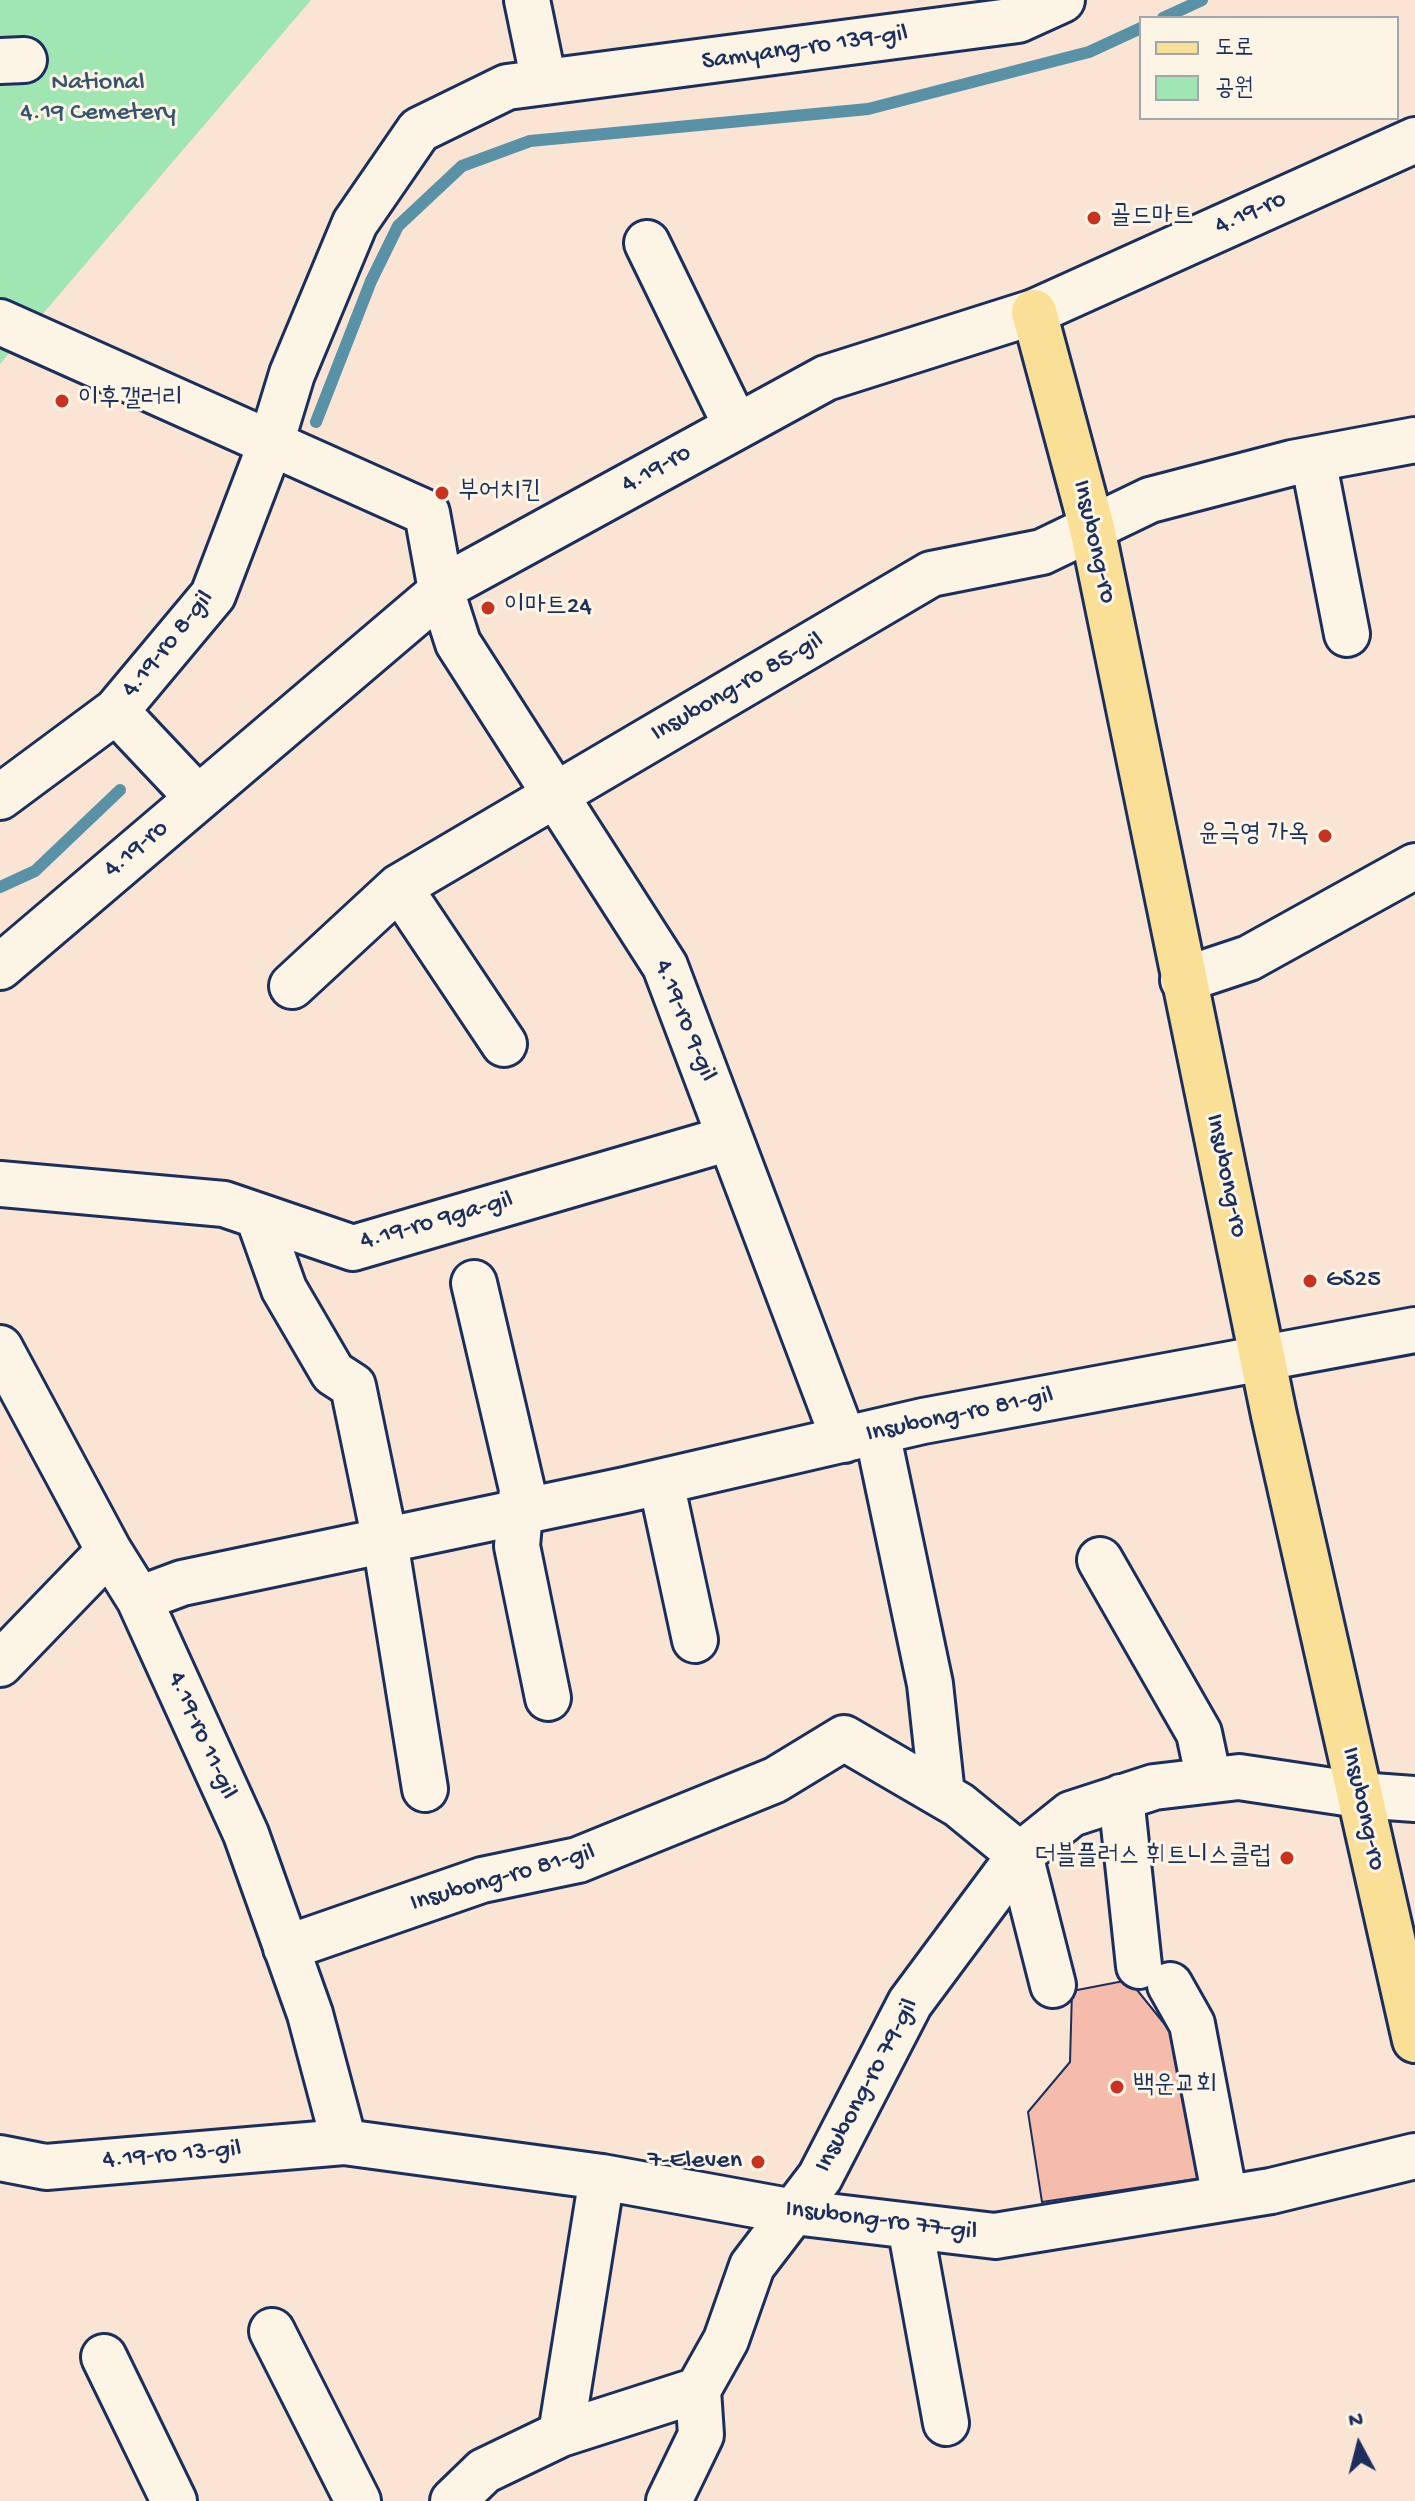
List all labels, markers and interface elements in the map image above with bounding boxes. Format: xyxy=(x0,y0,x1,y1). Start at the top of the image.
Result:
legend xyxy=(1139,16,1399,120)
street label: Samyang-ro 139-gil xyxy=(700,19,910,79)
text: 도로 xyxy=(1215,35,1254,64)
park label: National 4.19 Cemetery xyxy=(20,68,176,130)
text: 공원 xyxy=(1215,75,1254,104)
street label: 4.19-ro xyxy=(1210,185,1292,243)
place label: 골드마트 xyxy=(1110,202,1194,234)
marker: 골드마트 xyxy=(1085,209,1103,227)
place label: 이후갤러리 xyxy=(78,385,183,417)
marker: 이후갤러리 xyxy=(53,392,71,410)
street label: 4.19-ro xyxy=(617,438,697,502)
place label: 부어치킨 xyxy=(458,477,542,509)
street label: Insubong-ro xyxy=(1064,477,1122,607)
marker: 부어치킨 xyxy=(433,484,451,502)
street label: 4.19-ro 8-gil xyxy=(116,585,222,705)
place label: 이마트24 xyxy=(504,592,592,624)
marker: 이마트24 xyxy=(479,599,497,617)
street label: Insubong-ro 85-gil xyxy=(646,626,830,750)
street label: 4.19-ro xyxy=(98,814,176,886)
place label: 윤극영 가옥 xyxy=(1198,820,1309,852)
marker: 윤극영 가옥 xyxy=(1316,827,1334,845)
street label: 4.19-ro 9-gil xyxy=(645,956,723,1086)
street label: Insubong-ro xyxy=(1197,1111,1253,1241)
street label: 4.19-ro 9ga-gil xyxy=(357,1185,517,1259)
place label: GS25 xyxy=(1326,1265,1381,1297)
marker: GS25 xyxy=(1301,1272,1319,1290)
street label: Insubong-ro 81-gil xyxy=(863,1381,1057,1451)
street label: 4.19-ro 11-gil xyxy=(159,1667,243,1805)
street label: Insubong-ro xyxy=(1333,1744,1391,1874)
street label: Insubong-ro 81-gil xyxy=(407,1838,599,1920)
place label: 더블플러스 휘트니스클럽 xyxy=(1035,1842,1271,1874)
marker: 더블플러스 휘트니스클럽 xyxy=(1278,1849,1296,1867)
street label: Insubong-ro 79-gil xyxy=(809,1994,927,2178)
place label: 백운교회 xyxy=(1133,2071,1217,2103)
marker: 백운교회 xyxy=(1108,2078,1126,2096)
street label: 4.19-ro 13-gil xyxy=(101,2134,243,2178)
place label: 7-Eleven xyxy=(648,2146,742,2178)
marker: 7-Eleven xyxy=(749,2153,767,2171)
street label: Insubong-ro 77-gil xyxy=(783,2195,979,2249)
north arrow xyxy=(1319,2405,1399,2485)
text: N xyxy=(1347,2407,1365,2435)

